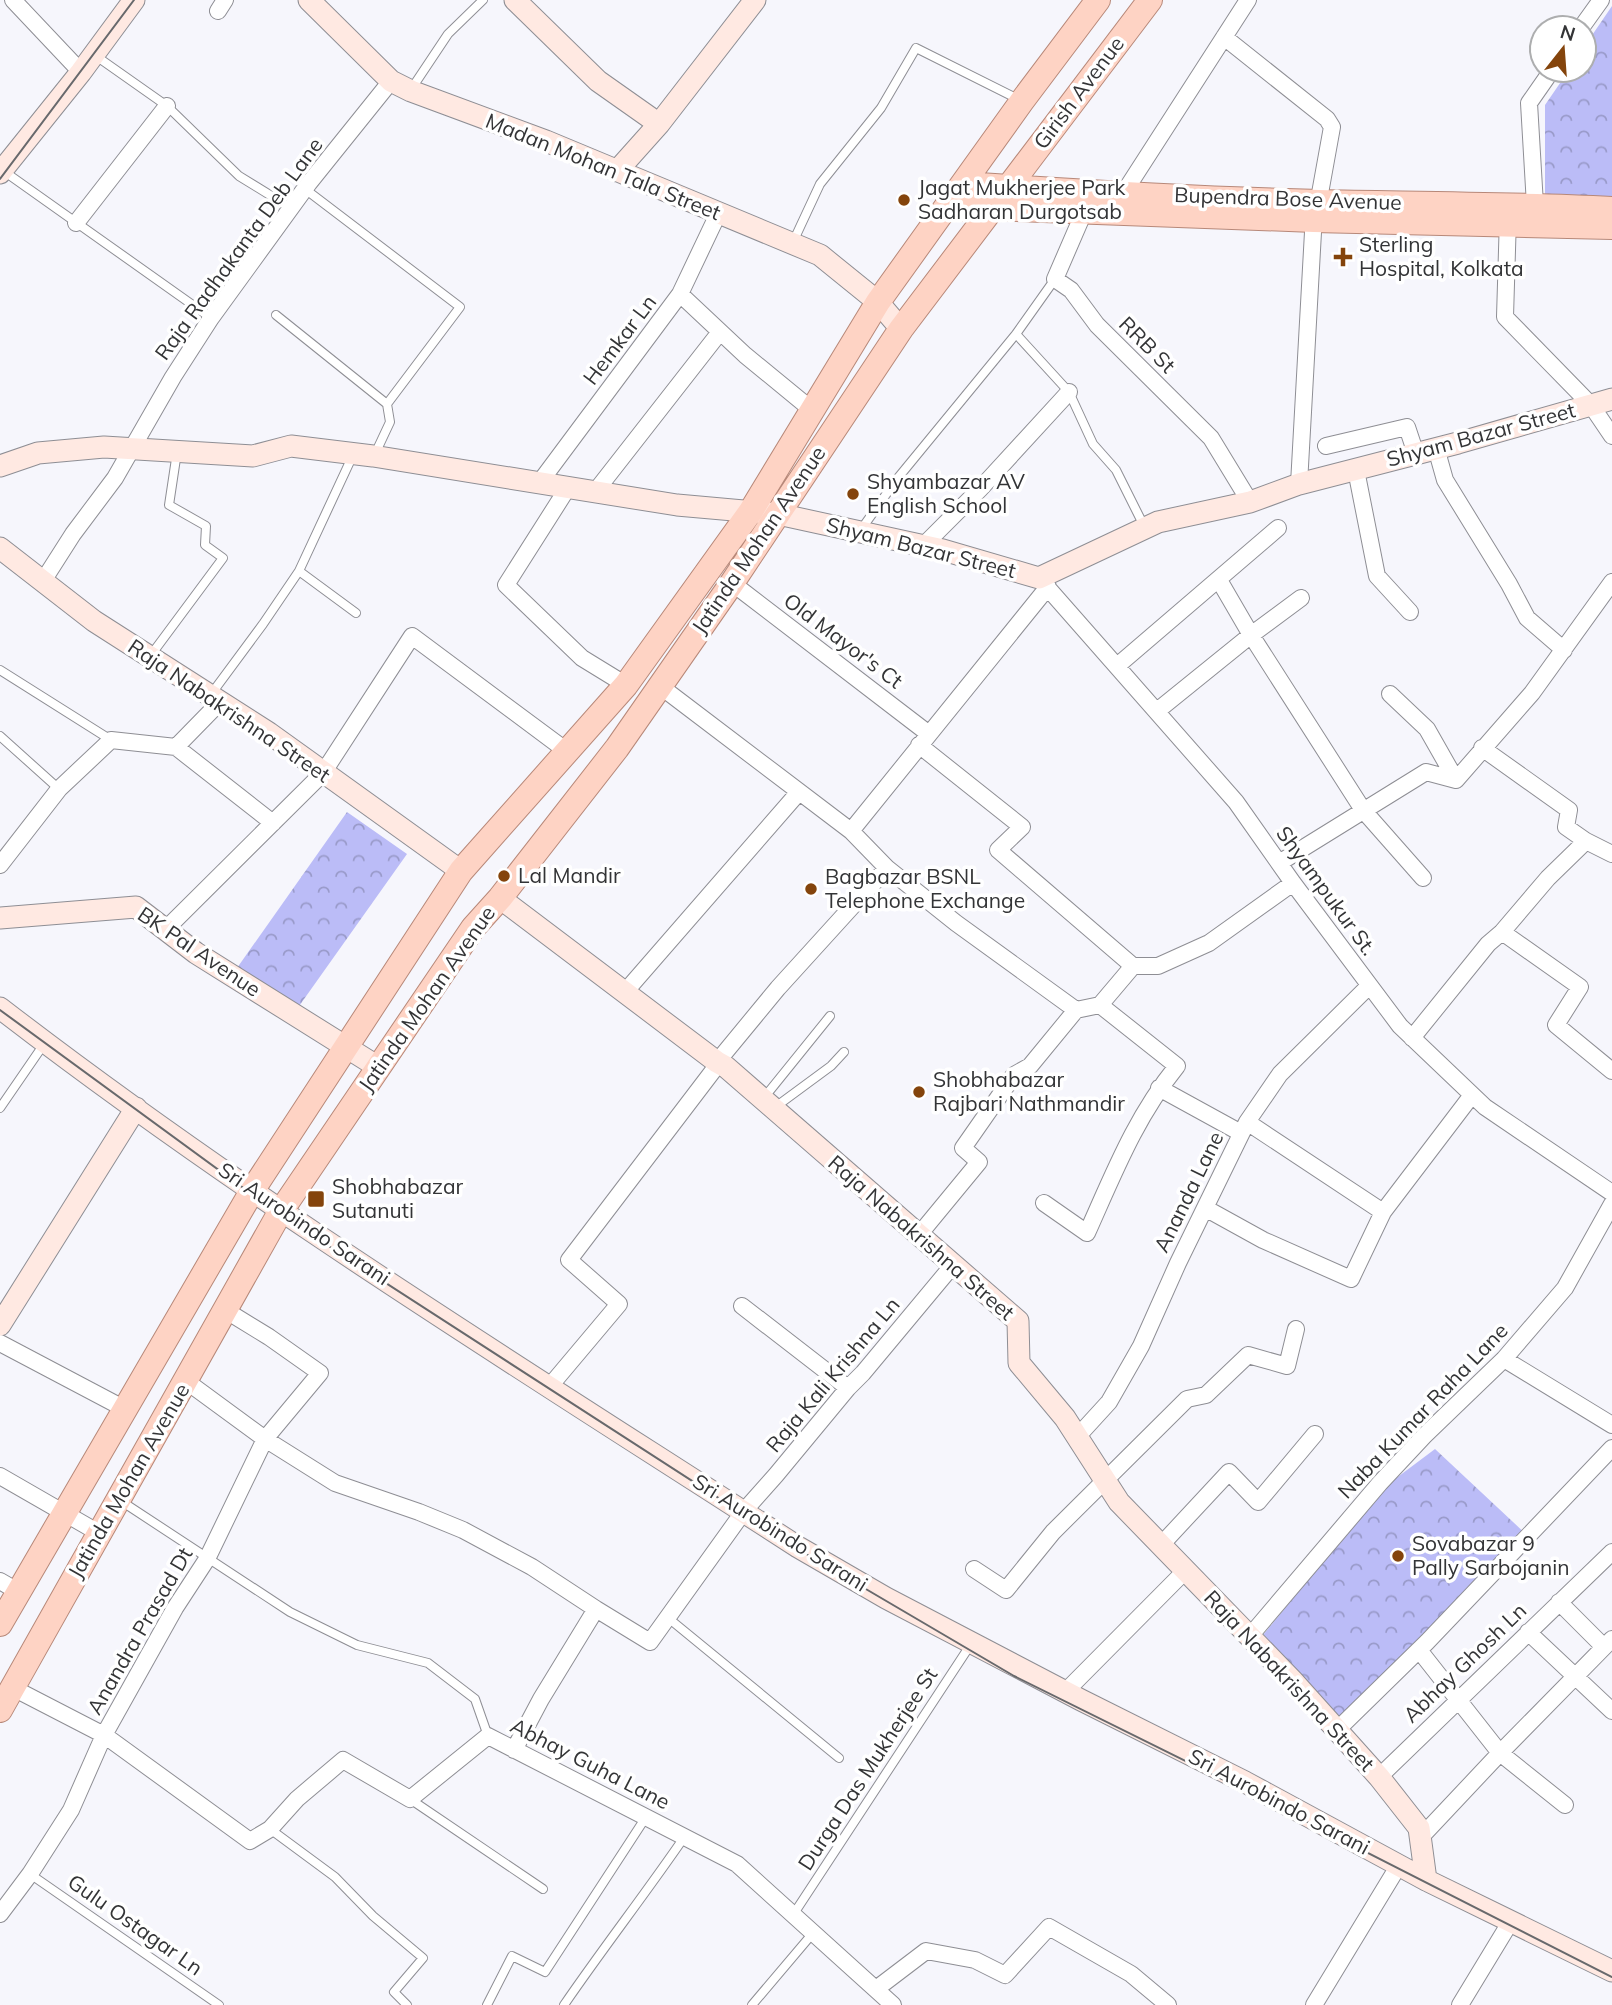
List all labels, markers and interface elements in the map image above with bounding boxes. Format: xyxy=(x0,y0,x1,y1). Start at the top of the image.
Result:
north arrow xyxy=(1528,14,1598,84)
text: N xyxy=(1558,19,1578,46)
street label: Girish Avenue xyxy=(1027,31,1129,154)
street label: Madan Mohan Tala Street xyxy=(482,107,725,225)
street label: Raja Radhakanta Deb Lane xyxy=(149,132,328,365)
place label: Jagat Mukherjee Park Sadharan Durgotsab xyxy=(918,174,1126,224)
street label: Bupendra Bose Avenue xyxy=(1174,181,1402,215)
marker: Jagat Mukherjee Park Sadharan Durgotsab xyxy=(896,192,912,208)
place label: Sterling Hospital, Kolkata xyxy=(1359,231,1524,281)
marker: Sterling Hospital, Kolkata xyxy=(1333,247,1353,267)
street label: Hemkar Ln xyxy=(577,289,662,390)
street label: RRB St xyxy=(1114,311,1181,378)
street label: Shyam Bazar Street xyxy=(1384,396,1578,472)
street label: Jatinda Mohan Avenue xyxy=(686,441,831,638)
place label: Shyambazar AV English School xyxy=(867,468,1025,518)
marker: Shyambazar AV English School xyxy=(845,486,861,502)
street label: Shyam Bazar Street xyxy=(824,511,1019,583)
street label: Old Mayor's Ct xyxy=(779,587,908,693)
street label: Raja Nabakrishna Street xyxy=(124,633,336,788)
street label: Shyampukur St. xyxy=(1271,821,1382,960)
place label: Lal Mandir xyxy=(518,862,621,888)
place label: Bagbazar BSNL Telephone Exchange xyxy=(825,863,1025,913)
marker: Lal Mandir xyxy=(496,868,512,884)
marker: Bagbazar BSNL Telephone Exchange xyxy=(803,881,819,897)
street label: BK Pal Avenue xyxy=(133,901,266,1002)
street label: Jatinda Mohan Avenue xyxy=(352,901,500,1096)
place label: Shobhabazar Rajbari Nathmandir xyxy=(933,1066,1125,1116)
marker: Shobhabazar Rajbari Nathmandir xyxy=(911,1084,927,1100)
street label: Ananda Lane xyxy=(1148,1127,1229,1256)
street label: Raja Nabakrishna Street xyxy=(823,1149,1020,1325)
street label: Sri Aurobindo Sarani xyxy=(214,1156,395,1290)
place label: Shobhabazar Sutanuti xyxy=(332,1173,463,1223)
marker: Shobhabazar Sutanuti xyxy=(306,1189,326,1209)
street label: Raja Kali Krishna Ln xyxy=(760,1292,905,1457)
street label: Naba Kumar Raha Lane xyxy=(1332,1317,1513,1503)
street label: Jatinda Mohan Avenue xyxy=(62,1378,195,1583)
street label: Sri Aurobindo Sarani xyxy=(688,1468,873,1597)
place label: Sovabazar 9 Pally Sarbojanin xyxy=(1412,1530,1570,1580)
street label: Anandra Prasad Dt xyxy=(81,1542,198,1719)
marker: Sovabazar 9 Pally Sarbojanin xyxy=(1390,1548,1406,1564)
street label: Raja Nabakrishna Street xyxy=(1199,1584,1380,1776)
street label: Abhay Ghosh Ln xyxy=(1397,1597,1531,1728)
street label: Durga Das Mukherjee St xyxy=(792,1662,942,1875)
street label: Abhay Guha Lane xyxy=(507,1712,674,1814)
street label: Sri Aurobindo Sarani xyxy=(1184,1742,1374,1860)
street label: Gulu Ostagar Ln xyxy=(63,1868,208,1980)

